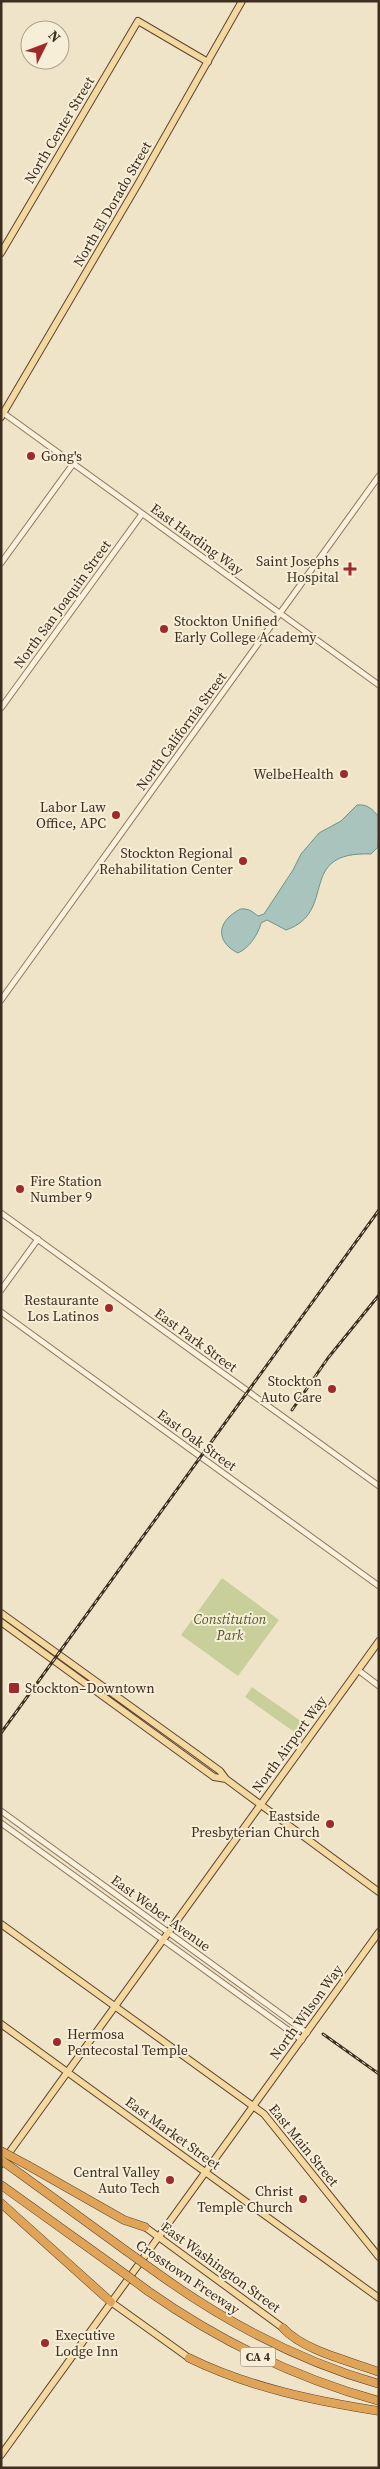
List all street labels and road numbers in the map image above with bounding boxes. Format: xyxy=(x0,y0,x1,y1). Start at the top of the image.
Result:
street label: North Center Street xyxy=(19,72,99,187)
street label: North El Dorado Street xyxy=(68,137,156,270)
street label: East Harding Way xyxy=(146,498,248,580)
street label: North San Joaquin Street xyxy=(9,535,116,672)
street label: North California Street xyxy=(131,667,231,794)
street label: East Park Street xyxy=(151,1303,242,1377)
street label: East Oak Street xyxy=(153,1404,241,1476)
street label: North Airport Way xyxy=(247,1691,332,1797)
street label: East Weber Avenue xyxy=(107,1870,215,1956)
street label: North Wilson Way xyxy=(265,1960,348,2064)
street label: East Market Street xyxy=(121,2092,225,2175)
street label: East Main Street xyxy=(264,2099,344,2191)
street label: East Washington Street xyxy=(157,2217,285,2317)
street label: Crosstown Freeway xyxy=(132,2235,245,2320)
road number: CA 4 xyxy=(240,2348,276,2366)

